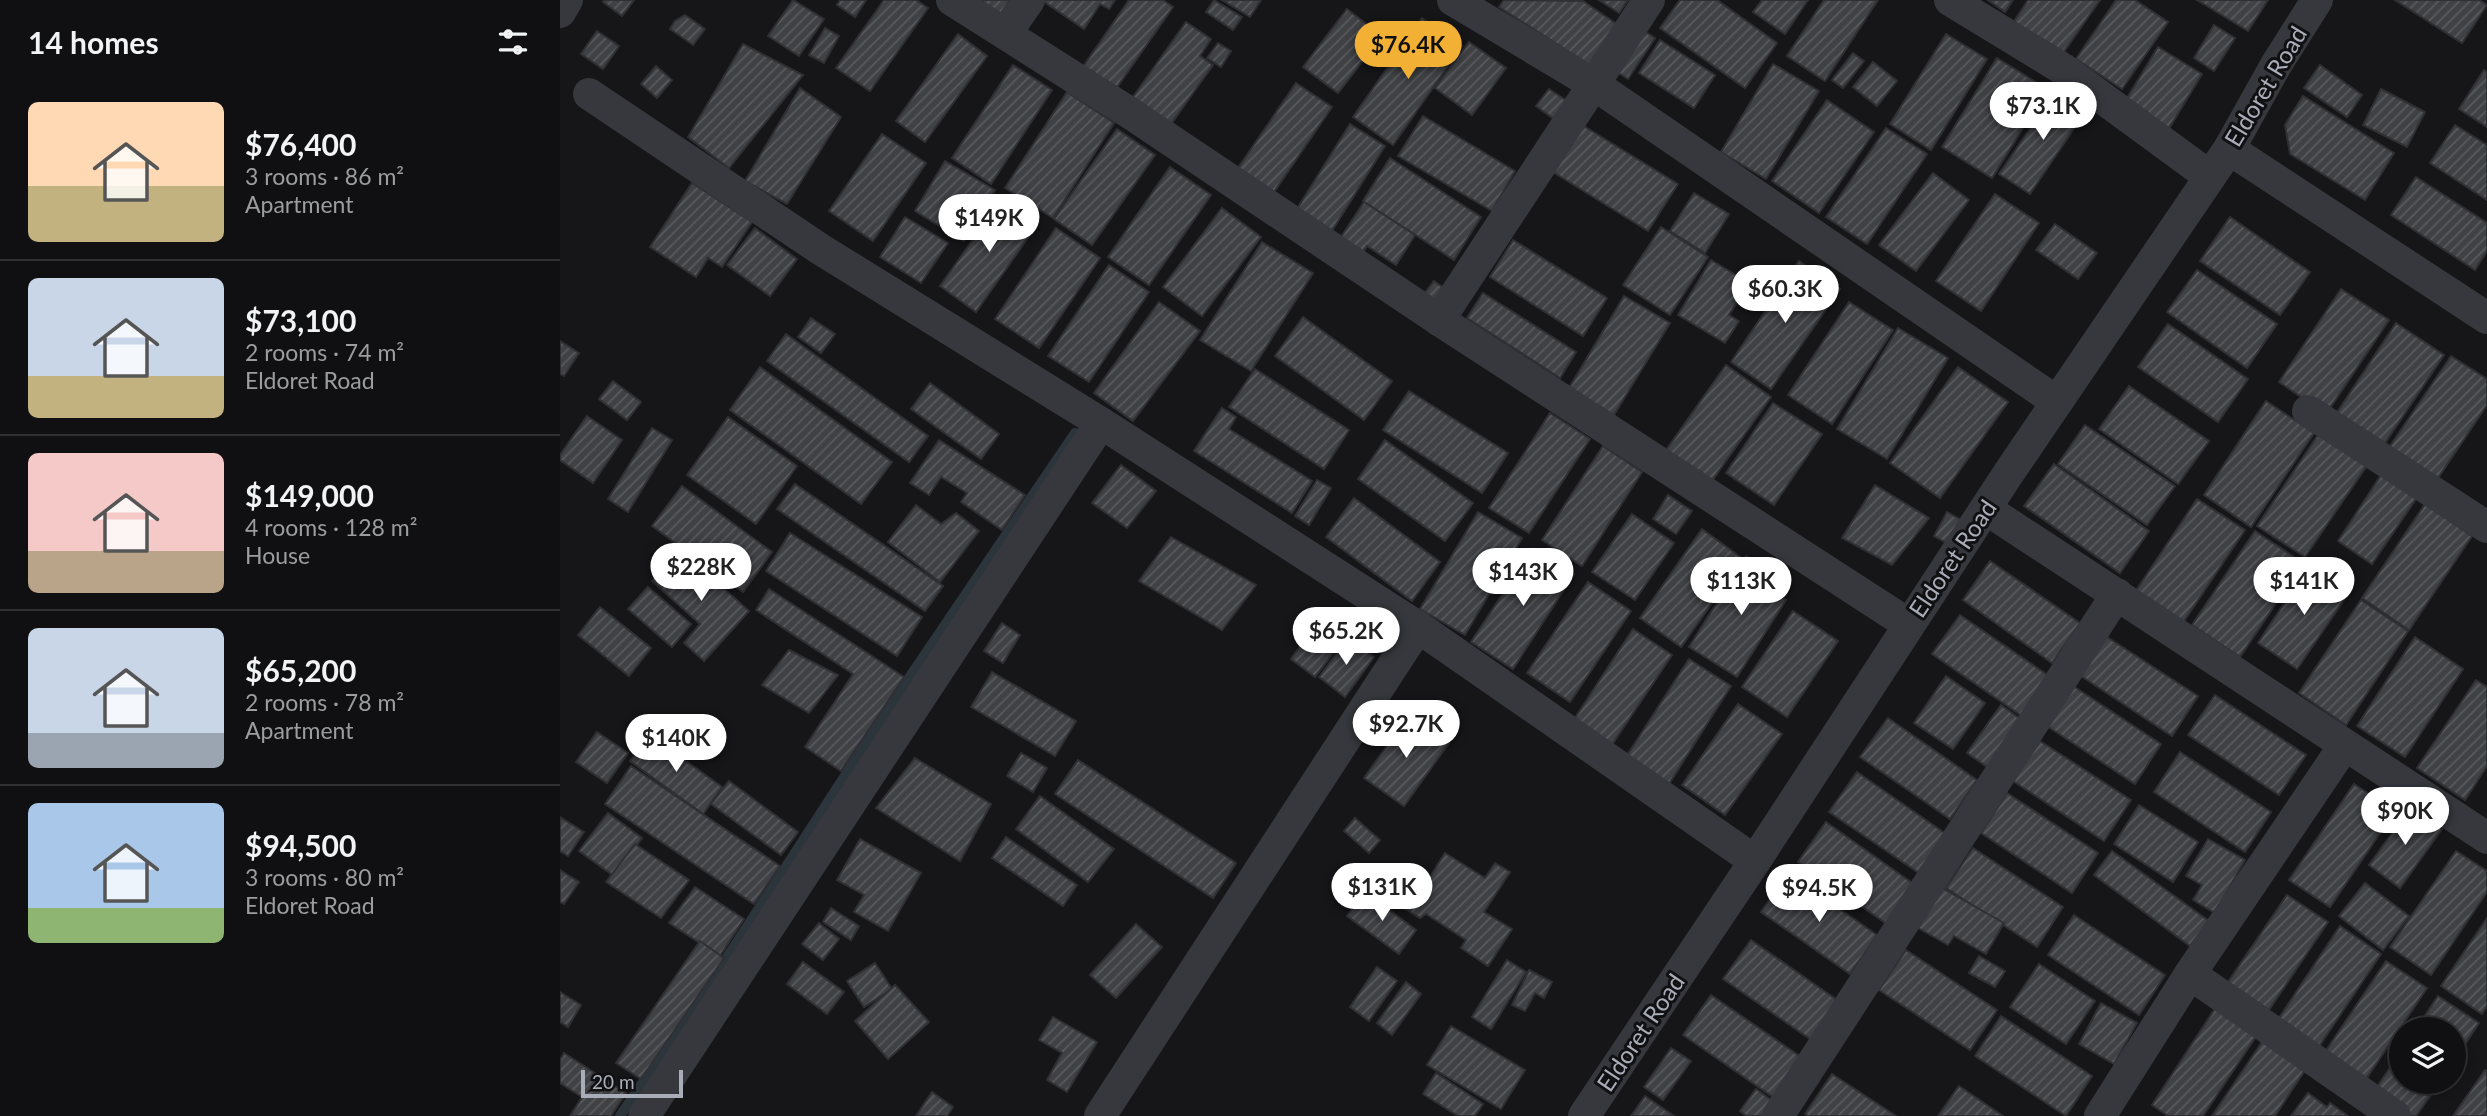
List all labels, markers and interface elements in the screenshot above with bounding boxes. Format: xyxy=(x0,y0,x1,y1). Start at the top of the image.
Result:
street label: Eldoret Road xyxy=(2218,21,2312,151)
pin: $76.4K xyxy=(1351,22,1465,81)
icon: filters xyxy=(494,23,532,61)
text: 14 homes xyxy=(28,24,159,60)
text: $76.4K xyxy=(1371,30,1445,58)
pin: $73.1K xyxy=(1986,82,2100,142)
text: $73.1K xyxy=(2006,91,2080,119)
text: $76,400 xyxy=(245,126,356,162)
icon: home xyxy=(84,130,168,214)
text: 3 rooms · 86 m² xyxy=(245,162,404,190)
text: Apartment xyxy=(245,190,353,218)
pin: $149K xyxy=(940,194,1038,254)
text: $149K xyxy=(954,203,1024,231)
pin: $60.3K xyxy=(1728,266,1842,325)
text: $60.3K xyxy=(1748,274,1822,302)
text: $73,100 xyxy=(245,302,356,338)
icon: home xyxy=(84,306,168,390)
text: 2 rooms · 74 m² xyxy=(245,338,404,366)
text: Eldoret Road xyxy=(245,366,375,394)
text: $149,000 xyxy=(245,477,374,513)
icon: home xyxy=(84,481,168,565)
street label: Eldoret Road xyxy=(1902,494,2002,622)
text: 4 rooms · 128 m² xyxy=(245,513,417,541)
text: House xyxy=(245,541,310,569)
pin: $228K xyxy=(652,544,750,603)
pin: $143K xyxy=(1474,548,1572,608)
text: $228K xyxy=(666,552,736,580)
text: $143K xyxy=(1488,557,1558,585)
pin: $113K xyxy=(1692,558,1790,617)
pin: $141K xyxy=(2255,558,2353,617)
text: $113K xyxy=(1706,566,1776,594)
text: $141K xyxy=(2269,566,2339,594)
pin: $65.2K xyxy=(1289,608,1403,667)
text: $65.2K xyxy=(1309,616,1383,644)
text: $65,200 xyxy=(245,652,356,688)
icon: home xyxy=(84,656,168,740)
text: 2 rooms · 78 m² xyxy=(245,688,404,716)
pin: $92.7K xyxy=(1349,700,1463,760)
text: $92.7K xyxy=(1369,709,1443,737)
pin: $140K xyxy=(627,714,725,774)
text: Apartment xyxy=(245,716,353,744)
text: $140K xyxy=(641,723,711,751)
pin: $90K xyxy=(2364,788,2446,847)
text: $90K xyxy=(2377,796,2433,824)
text: $94,500 xyxy=(245,827,356,863)
icon: home xyxy=(84,831,168,915)
text: 3 rooms · 80 m² xyxy=(245,863,404,891)
pin: $131K xyxy=(1333,864,1431,923)
pin: $94.5K xyxy=(1762,864,1876,924)
text: $131K xyxy=(1347,872,1417,900)
text: $94.5K xyxy=(1782,873,1856,901)
text: Eldoret Road xyxy=(245,891,375,919)
street label: Eldoret Road xyxy=(1590,968,1690,1096)
map controls xyxy=(2389,1017,2466,1094)
button: layers xyxy=(2389,1017,2466,1094)
scale bar xyxy=(581,1067,682,1099)
text: 20 m xyxy=(592,1070,635,1093)

